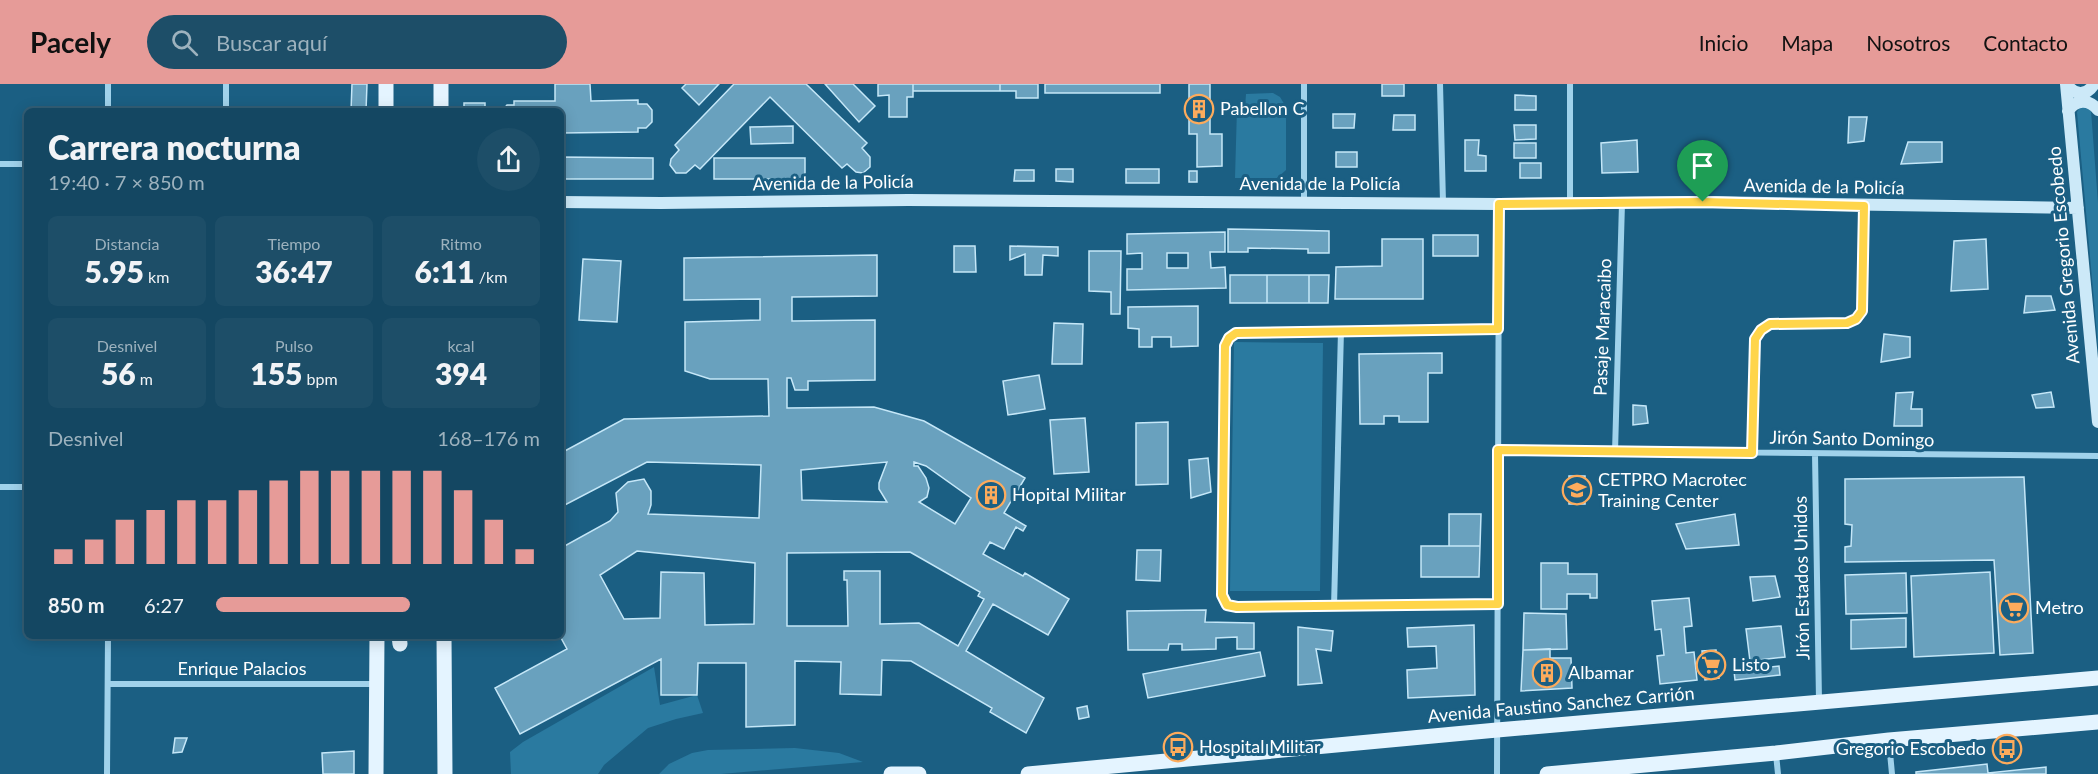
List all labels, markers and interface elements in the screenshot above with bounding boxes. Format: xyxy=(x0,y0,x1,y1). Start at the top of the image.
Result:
search box xyxy=(147,15,567,69)
text: Pacely xyxy=(30,25,111,59)
icon: search xyxy=(168,26,201,59)
text: Buscar aquí xyxy=(216,29,327,56)
text: Inicio xyxy=(1699,30,1748,55)
text: Mapa xyxy=(1781,30,1833,55)
text: Nosotros xyxy=(1866,30,1950,55)
text: Contacto xyxy=(1983,30,2068,55)
building icon: Pabellon C xyxy=(1183,93,1215,125)
place label: Pabellon C xyxy=(1220,97,1304,119)
text: Carrera nocturna xyxy=(48,127,301,167)
button: share xyxy=(477,128,540,191)
pin xyxy=(1677,140,1728,202)
street label: Avenida Gregorio Escobedo xyxy=(2043,145,2083,365)
icon: arrive xyxy=(1686,149,1719,182)
text: 19:40 · 7 × 850 m xyxy=(48,170,205,194)
street label: Avenida de la Policía xyxy=(752,170,914,194)
street label: Avenida de la Policía xyxy=(1240,172,1400,194)
street label: Avenida de la Policía xyxy=(1743,174,1905,198)
text: Distancia xyxy=(95,234,159,253)
text: Tiempo xyxy=(268,234,320,253)
text: Ritmo xyxy=(440,234,482,253)
text: 5.95 xyxy=(85,253,144,289)
text: 36:47 xyxy=(255,253,333,289)
text: 6:11 xyxy=(415,253,475,289)
street label: Pasaje Maracaibo xyxy=(1589,258,1615,396)
text: km xyxy=(144,267,169,286)
text: /km xyxy=(475,267,507,286)
text: Desnivel xyxy=(97,336,157,355)
text: Pulso xyxy=(275,336,313,355)
text: kcal xyxy=(447,336,475,355)
text: 56 xyxy=(101,355,136,391)
text: 155 xyxy=(250,355,303,391)
text: 394 xyxy=(435,355,487,391)
text: m xyxy=(136,369,153,388)
text: bpm xyxy=(303,369,338,388)
text: Desnivel xyxy=(48,426,124,450)
text: 168–176 m xyxy=(437,426,540,450)
street label: Jirón Santo Domingo xyxy=(1769,426,1935,450)
place label: CETPRO Macrotec Training Center xyxy=(1598,468,1747,511)
school or university icon: CETPRO Macrotec Training Center xyxy=(1561,474,1593,506)
building icon: Hopital Militar xyxy=(975,479,1007,511)
place label: Hopital Militar xyxy=(1012,483,1126,505)
street label: Jirón Estados Unidos xyxy=(1789,495,1813,660)
supermarket icon: Metro xyxy=(1998,592,2030,624)
text: 850 m xyxy=(48,593,104,617)
text: 6:27 xyxy=(144,593,184,617)
place label: Metro xyxy=(2035,596,2084,618)
supermarket icon: Listo xyxy=(1695,649,1727,681)
place label: Listo xyxy=(1732,653,1770,675)
street label: Enrique Palacios xyxy=(178,657,307,679)
building icon: Albamar xyxy=(1531,657,1563,689)
place label: Albamar xyxy=(1568,661,1634,683)
street label: Avenida Faustino Sanchez Carrión xyxy=(1427,681,1695,727)
bus stop icon: Hospital Militar xyxy=(1162,731,1194,763)
bus stop icon: Gregorio Escobedo xyxy=(1991,733,2023,765)
place label: Hospital Militar xyxy=(1199,735,1321,757)
place label: Gregorio Escobedo xyxy=(1836,737,1986,759)

